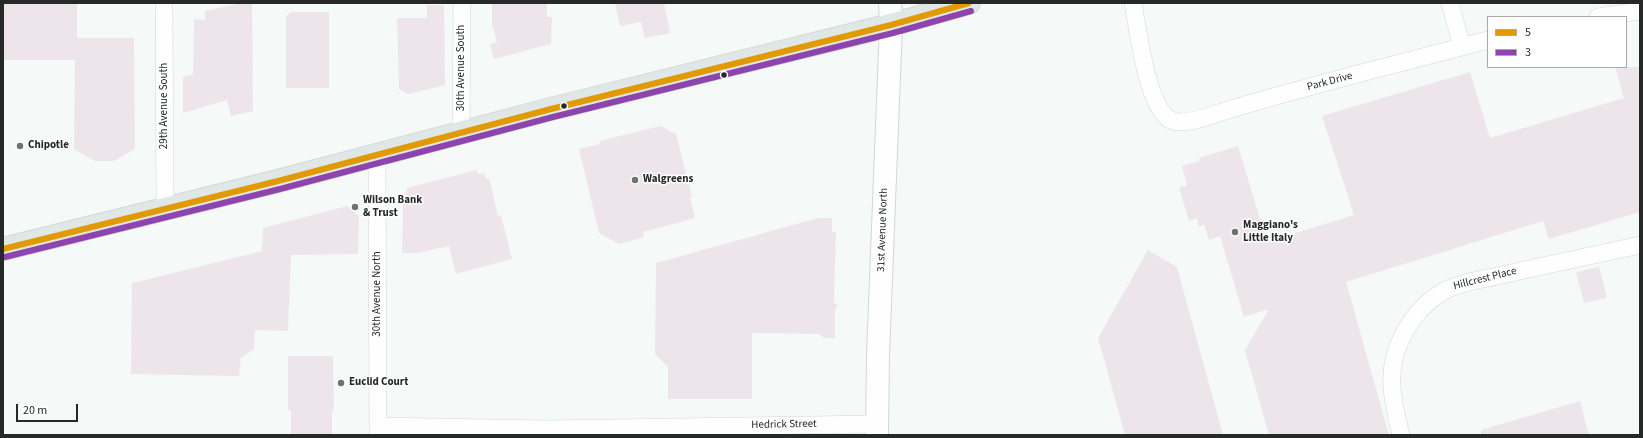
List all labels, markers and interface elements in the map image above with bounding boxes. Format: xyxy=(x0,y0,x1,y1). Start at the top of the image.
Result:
legend xyxy=(1487,16,1627,68)
text: 5 xyxy=(1525,24,1531,41)
street label: 30th Avenue South xyxy=(455,25,469,111)
text: 3 xyxy=(1525,44,1531,61)
street label: 29th Avenue South xyxy=(158,63,172,149)
unlabelled marker xyxy=(719,70,729,80)
street label: Park Drive xyxy=(1306,70,1354,94)
unlabelled marker xyxy=(559,101,569,111)
place label: Chipotle xyxy=(28,139,69,153)
marker: Chipotle xyxy=(15,141,25,151)
place label: Walgreens xyxy=(643,173,693,187)
marker: Walgreens xyxy=(630,175,640,185)
street label: 31st Avenue North xyxy=(875,188,891,272)
place label: Wilson Bank & Trust xyxy=(363,194,422,220)
marker: Wilson Bank & Trust xyxy=(350,202,360,212)
place label: Maggiano's Little Italy xyxy=(1243,219,1298,245)
marker: Maggiano's Little Italy xyxy=(1230,227,1240,237)
street label: 30th Avenue North xyxy=(371,251,385,337)
street label: Hillcrest Place xyxy=(1452,265,1518,293)
place label: Euclid Court xyxy=(349,376,408,390)
marker: Euclid Court xyxy=(336,378,346,388)
scale bar xyxy=(18,396,80,422)
text: 20 m xyxy=(23,402,47,419)
street label: Hedrick Street xyxy=(751,418,817,432)

